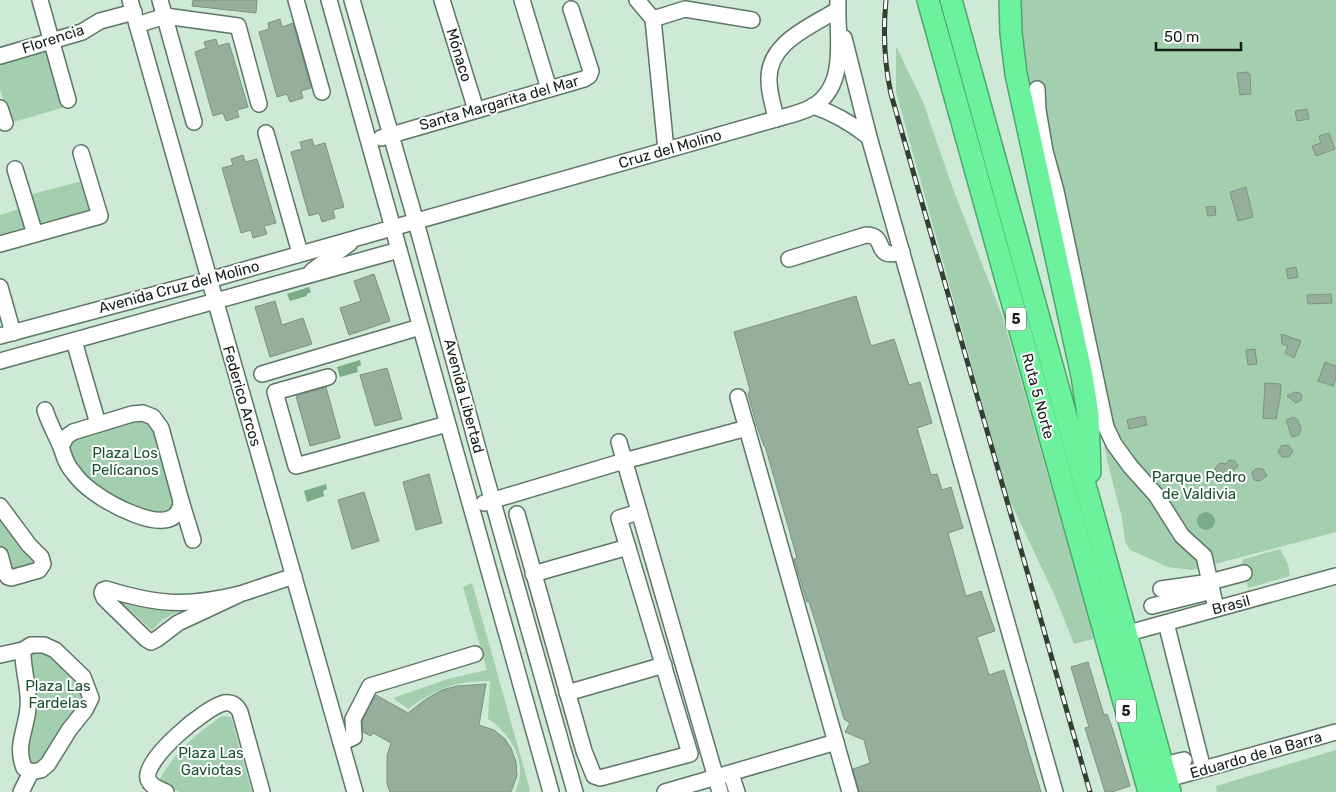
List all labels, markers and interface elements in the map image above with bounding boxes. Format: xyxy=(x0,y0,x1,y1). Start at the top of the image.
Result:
scale bar xyxy=(1156,20,1241,52)
street label: Florencia xyxy=(20,21,86,57)
street label: Mónaco xyxy=(442,26,476,84)
text: 50 m xyxy=(1164,28,1199,46)
street label: Santa Margarita del Mar xyxy=(417,72,581,134)
street label: Cruz del Molino xyxy=(616,126,724,172)
street label: Avenida Cruz del Molino xyxy=(97,257,261,317)
road number: 5 xyxy=(1006,308,1026,330)
street label: Avenida Libertad xyxy=(440,337,488,455)
street label: Federico Arcos xyxy=(219,344,265,449)
street label: Ruta 5 Norte xyxy=(1018,351,1058,441)
park label: Plaza Los Pelícanos xyxy=(91,444,159,479)
park label: Parque Pedro de Valdivia xyxy=(1152,468,1246,503)
street label: Brasil xyxy=(1210,591,1252,619)
park label: Plaza Las Fardelas xyxy=(25,677,91,712)
road number: 5 xyxy=(1116,699,1136,722)
street label: Eduardo de la Barra xyxy=(1188,728,1324,782)
park label: Plaza Las Gaviotas xyxy=(178,744,244,779)

